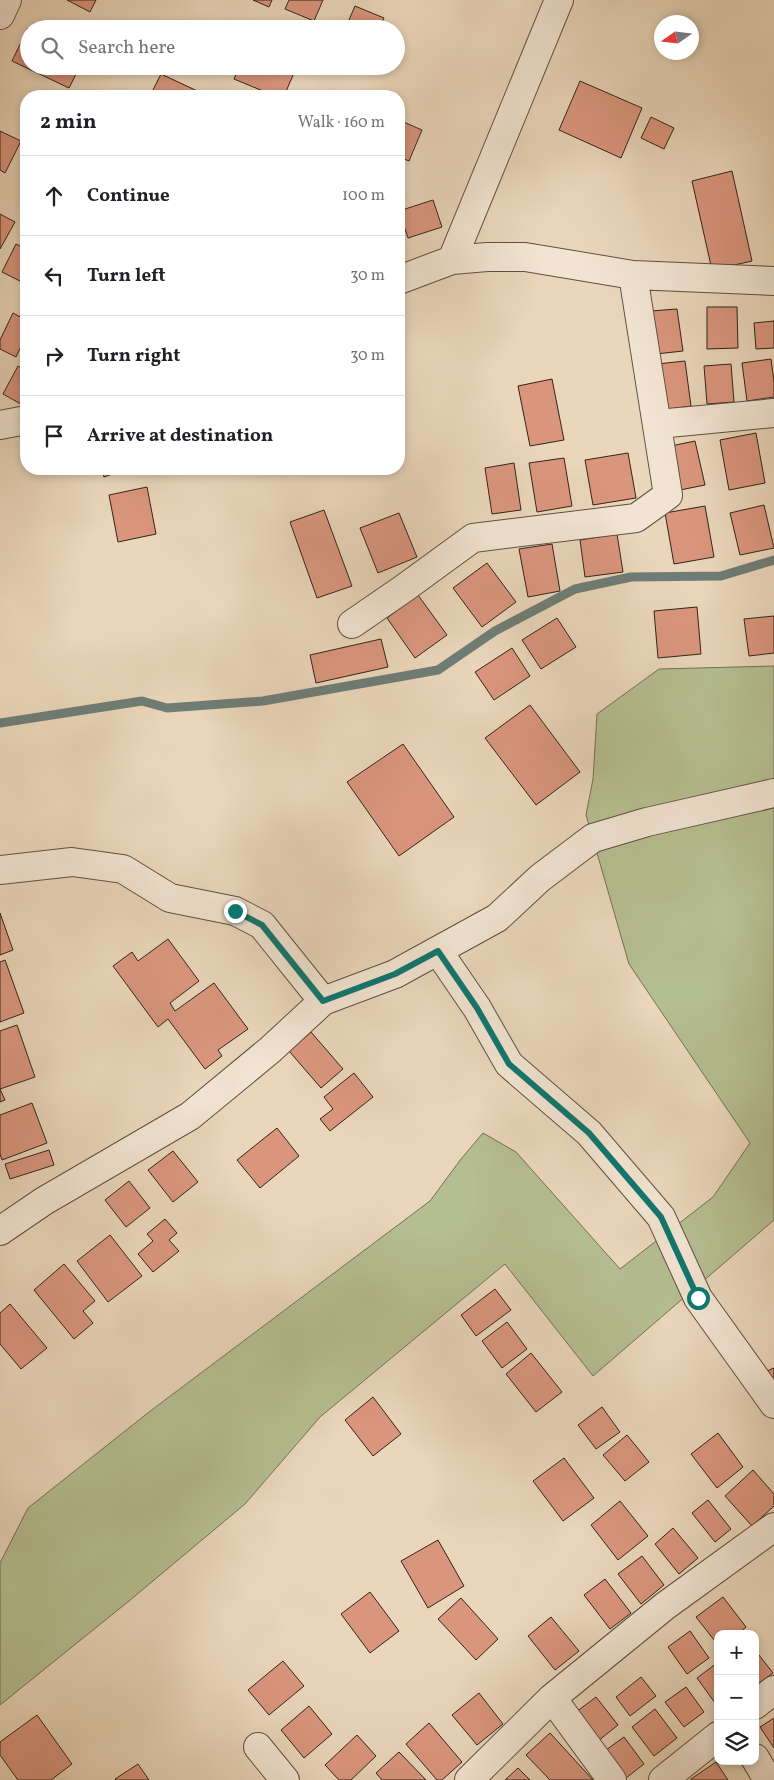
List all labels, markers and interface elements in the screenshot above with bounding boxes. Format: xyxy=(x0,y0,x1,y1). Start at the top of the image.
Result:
north arrow xyxy=(654,15,699,60)
search box xyxy=(20,20,405,75)
icon: search xyxy=(38,34,66,62)
text: Search here xyxy=(78,35,175,61)
text: 2 min xyxy=(40,108,97,137)
text: Walk · 160 m xyxy=(298,112,385,134)
icon: ahead xyxy=(40,182,68,210)
text: Continue xyxy=(87,183,170,209)
text: 100 m xyxy=(342,185,385,207)
icon: left xyxy=(40,262,68,290)
text: Turn left xyxy=(87,263,166,289)
text: 30 m xyxy=(350,265,385,287)
icon: right xyxy=(40,342,68,370)
text: Turn right xyxy=(87,343,180,369)
text: 30 m xyxy=(350,345,385,367)
icon: arrive xyxy=(40,422,68,450)
text: Arrive at destination xyxy=(87,423,273,449)
route end xyxy=(224,900,247,923)
route start xyxy=(687,1287,710,1310)
map controls xyxy=(714,1630,759,1765)
button: + xyxy=(714,1630,759,1675)
button: − xyxy=(714,1675,759,1720)
button: layers xyxy=(714,1720,759,1765)

